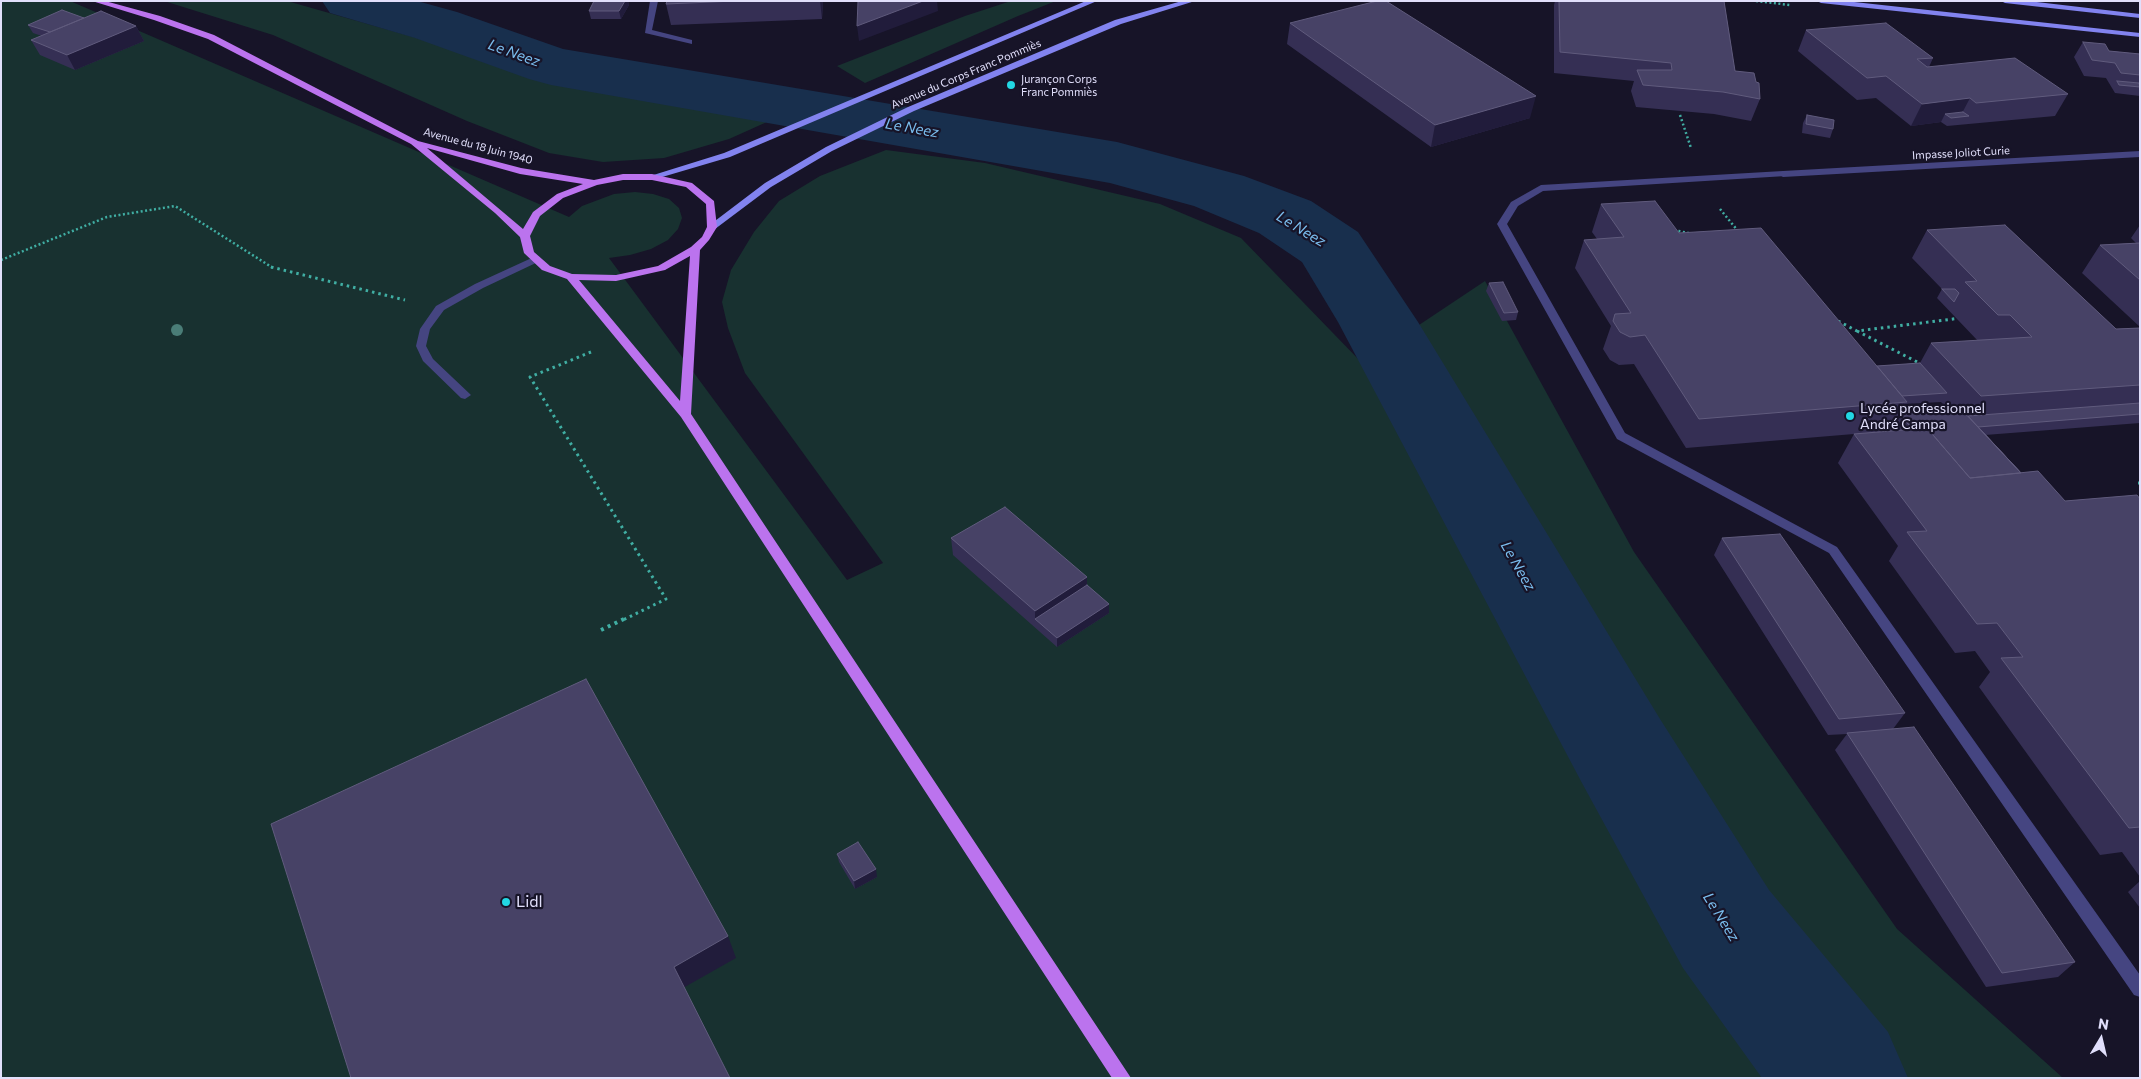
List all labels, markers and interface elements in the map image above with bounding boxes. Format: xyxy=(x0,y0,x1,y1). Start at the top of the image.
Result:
water label: Le Neez xyxy=(486,35,542,71)
street label: Avenue du Corps Franc Pommiès xyxy=(889,36,1043,112)
place label: Jurançon Corps Franc Pommiès xyxy=(1021,72,1097,98)
marker: Jurançon Corps Franc Pommiès xyxy=(1005,79,1017,91)
water label: Le Neez xyxy=(884,114,940,142)
street label: Avenue du 18 Juin 1940 xyxy=(422,125,534,167)
street label: Impasse Joliot Curie xyxy=(1912,144,2010,162)
water label: Le Neez xyxy=(1273,207,1329,251)
place label: Lycée professionnel André Campa xyxy=(1860,400,1985,432)
marker: Lycée professionnel André Campa xyxy=(1844,410,1856,422)
water label: Le Neez xyxy=(1497,538,1539,594)
water label: Le Neez xyxy=(1699,889,1743,945)
place label: Lidl xyxy=(516,892,543,912)
marker: Lidl xyxy=(500,896,512,908)
north arrow xyxy=(2076,1014,2126,1064)
text: N xyxy=(2097,1014,2110,1033)

